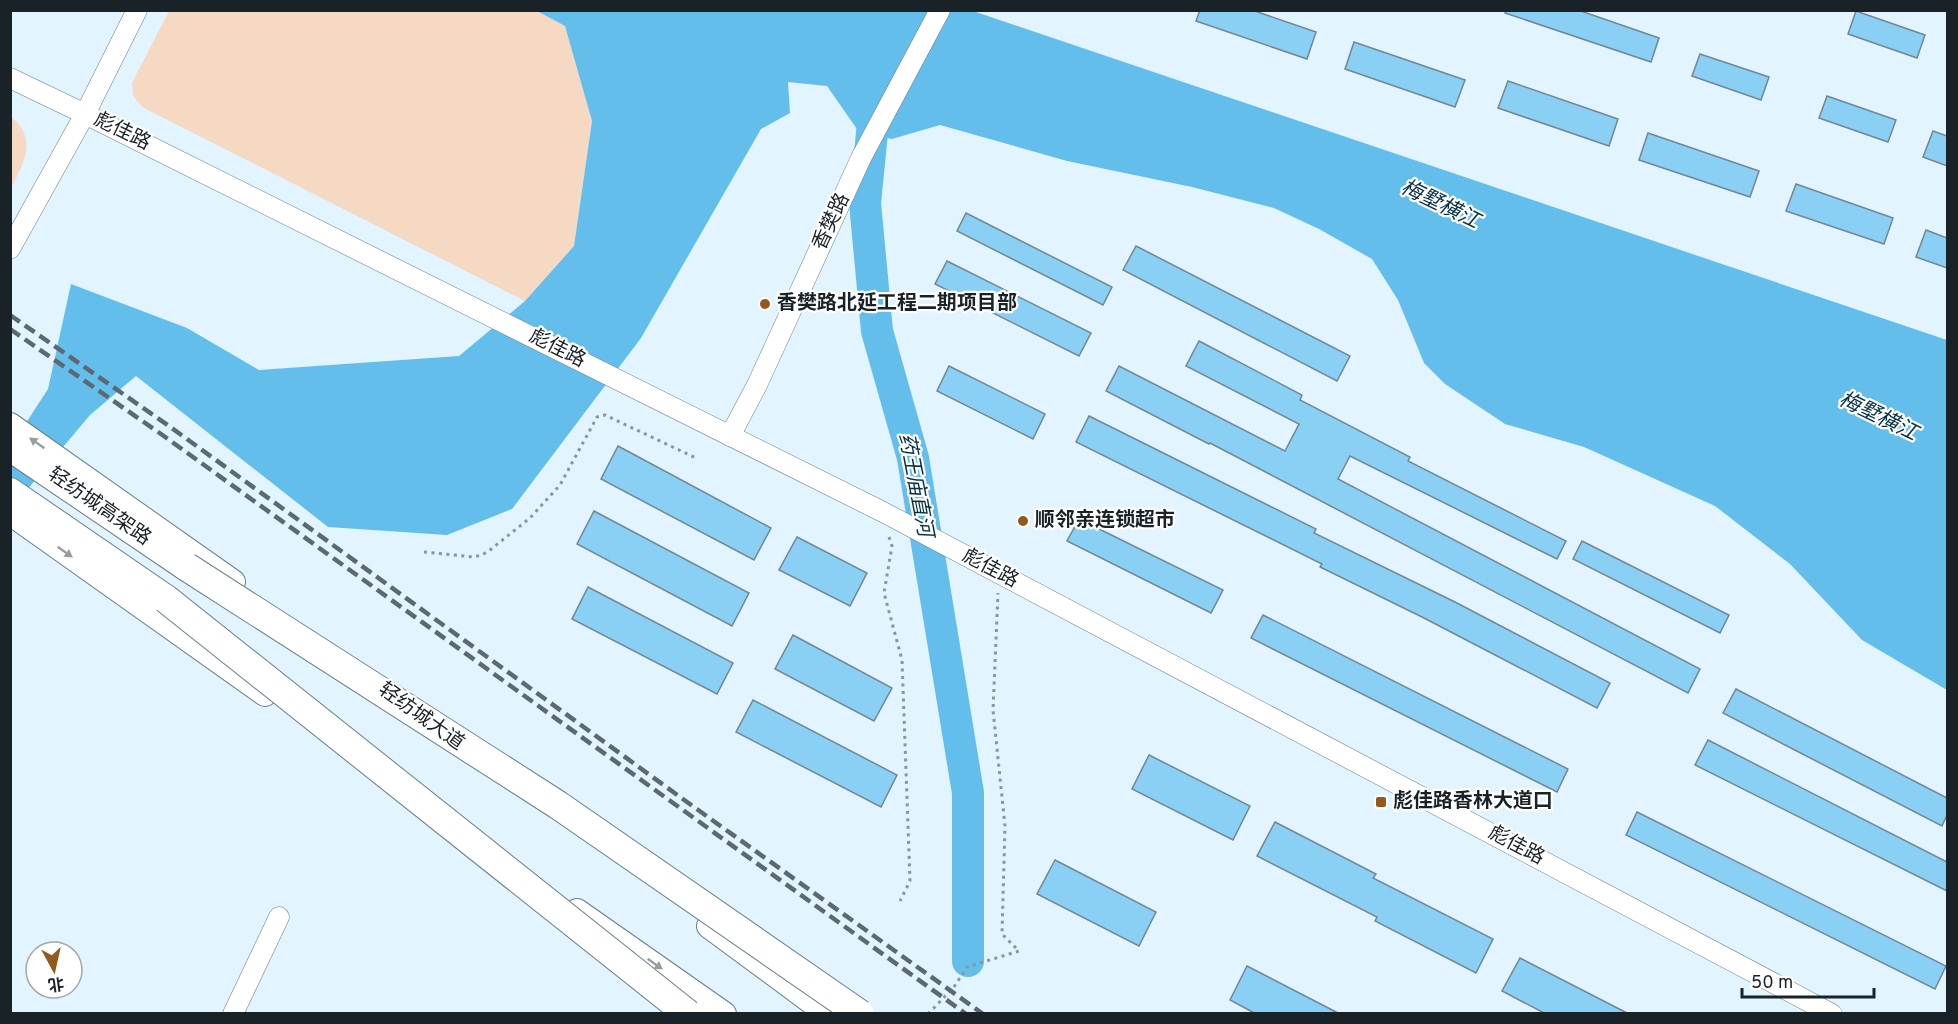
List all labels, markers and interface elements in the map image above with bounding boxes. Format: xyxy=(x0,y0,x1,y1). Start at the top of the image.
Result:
street label: 彪佳路 xyxy=(89,107,155,157)
water label: 梅墅横江 xyxy=(1396,174,1485,236)
street label: 香樊路 xyxy=(808,189,856,255)
place label: 香樊路北延工程二期项目部 xyxy=(777,291,1017,317)
marker: 香樊路北延工程二期项目部 xyxy=(758,297,772,311)
street label: 彪佳路 xyxy=(524,324,590,374)
water label: 梅墅横江 xyxy=(1834,386,1923,448)
water label: 药王庙直河 xyxy=(892,431,939,543)
one-way arrow xyxy=(29,437,45,449)
street label: 轻纺城高架路 xyxy=(42,462,156,552)
place label: 顺邻亲连锁超市 xyxy=(1035,508,1175,534)
marker: 顺邻亲连锁超市 xyxy=(1016,514,1030,528)
street label: 彪佳路 xyxy=(957,543,1023,595)
one-way arrow xyxy=(57,546,73,558)
street label: 轻纺城大道 xyxy=(373,677,469,757)
place label: 彪佳路香林大道口 xyxy=(1393,789,1553,815)
marker: 彪佳路香林大道口 xyxy=(1374,795,1388,809)
street label: 彪佳路 xyxy=(1483,820,1549,872)
north arrow xyxy=(24,940,84,1000)
one-way arrow xyxy=(647,958,663,970)
scale bar xyxy=(1742,961,1874,999)
text: 北 xyxy=(46,972,65,994)
text: 50 m xyxy=(1751,972,1793,995)

